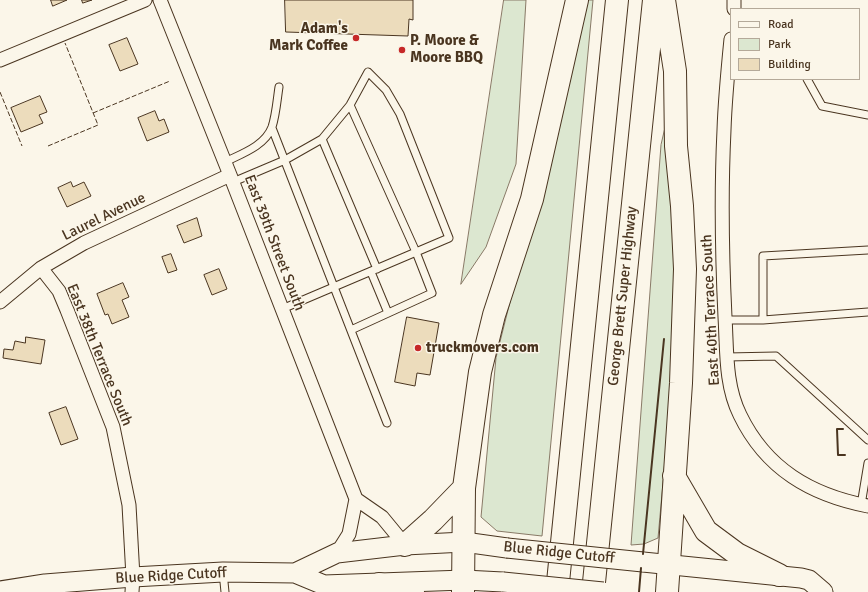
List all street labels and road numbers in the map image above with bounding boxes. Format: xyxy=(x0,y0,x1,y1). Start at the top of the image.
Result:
street label: East 39th Street South xyxy=(240,172,308,314)
street label: Laurel Avenue xyxy=(59,189,149,245)
street label: George Brett Super Highway xyxy=(605,205,641,387)
street label: East 40th Terrace South xyxy=(698,234,724,386)
street label: East 38th Terrace South xyxy=(62,281,136,429)
street label: Blue Ridge Cutoff xyxy=(503,538,615,568)
street label: Blue Ridge Cutoff xyxy=(115,564,227,588)

